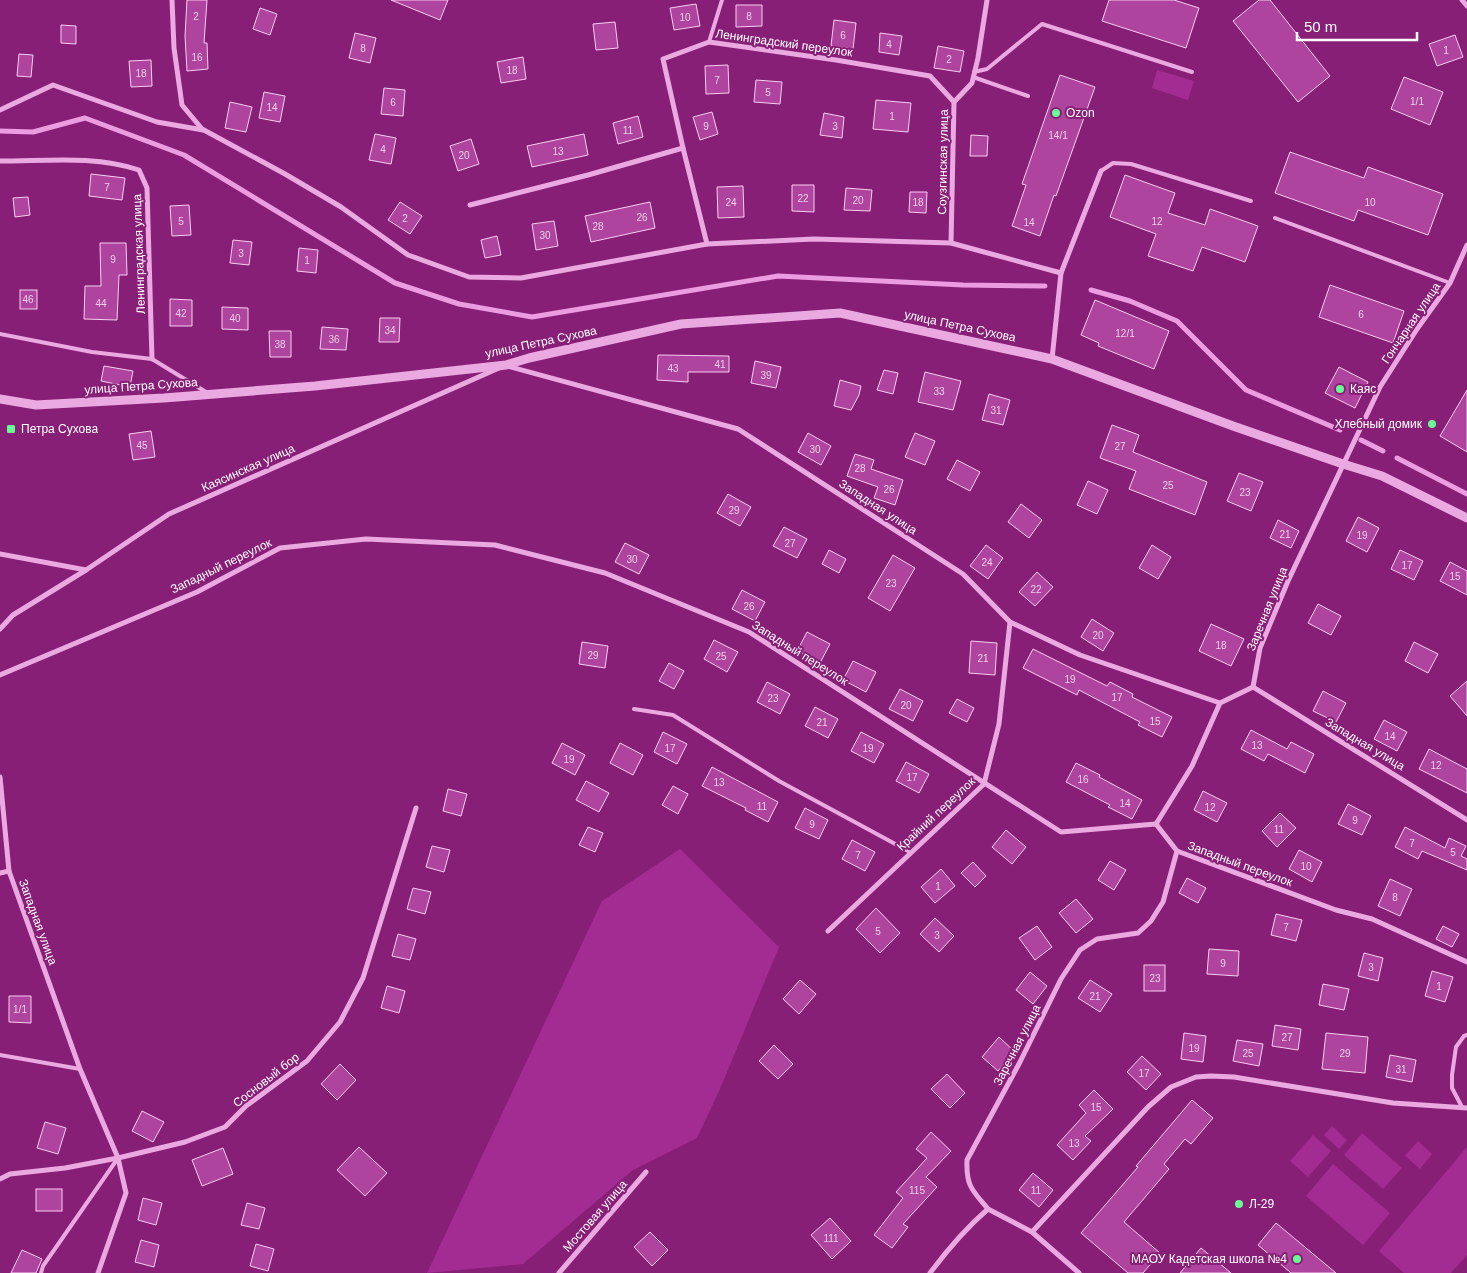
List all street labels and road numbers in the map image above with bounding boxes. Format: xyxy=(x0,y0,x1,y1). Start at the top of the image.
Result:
street label: Ленинградский переулок xyxy=(714,26,854,60)
street label: Соузгинская улица xyxy=(935,109,951,215)
street label: Ленинградская улица xyxy=(130,193,148,314)
street label: Гончарная улица xyxy=(1379,280,1443,366)
street label: улица Петра Сухова xyxy=(903,307,1017,345)
street label: улица Петра Сухова xyxy=(484,323,598,361)
street label: улица Петра Сухова xyxy=(84,375,198,397)
street label: Каясинская улица xyxy=(199,441,297,495)
street label: Западная улица xyxy=(836,477,920,538)
street label: Западный переулок xyxy=(168,535,274,597)
street label: Заречная улица xyxy=(1244,565,1290,653)
street label: Западный переулок xyxy=(749,618,851,689)
street label: Западная улица xyxy=(1323,715,1408,773)
street label: Крайний переулок xyxy=(894,774,978,854)
street label: Западный переулок xyxy=(1186,839,1295,890)
street label: Западная улица xyxy=(16,877,60,967)
street label: Заречная улица xyxy=(991,1002,1044,1088)
street label: Сосновый бор xyxy=(230,1050,302,1110)
street label: Мостовая улица xyxy=(560,1177,630,1255)

